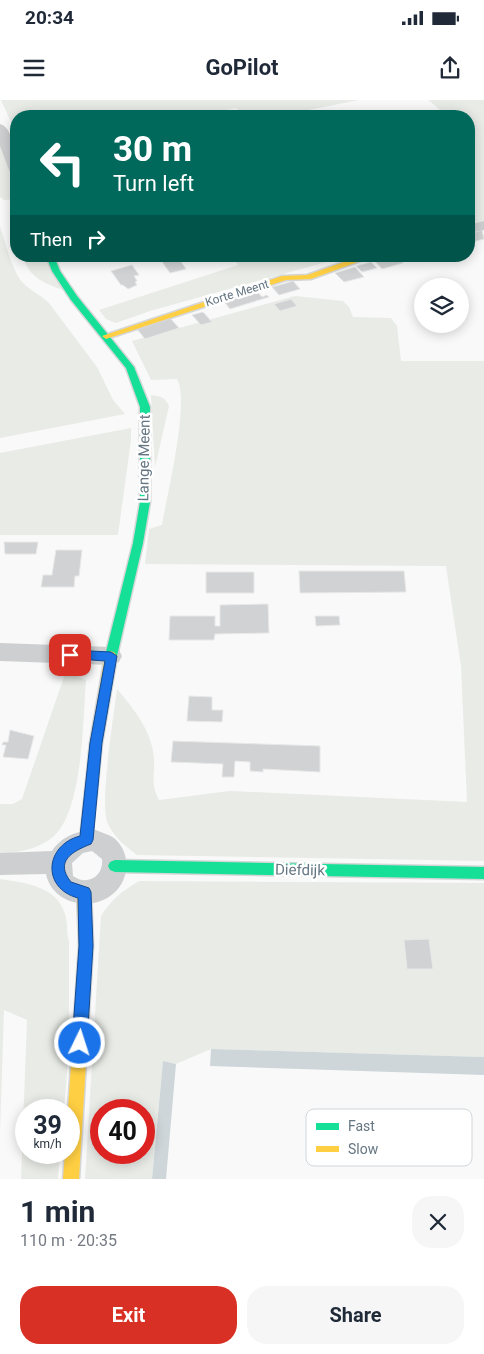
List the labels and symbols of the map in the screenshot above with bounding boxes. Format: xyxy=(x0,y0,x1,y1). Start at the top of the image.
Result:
street label: Korte Meent xyxy=(204,277,270,309)
street label: Lange Meent xyxy=(134,414,154,502)
pin xyxy=(49,634,91,676)
street label: Diefdijk xyxy=(275,861,325,879)
position arrow xyxy=(53,1016,105,1068)
speed limit sign: 40 xyxy=(90,1099,155,1164)
legend xyxy=(306,1109,472,1166)
text: Fast xyxy=(348,1118,375,1134)
text: Slow xyxy=(348,1141,379,1157)

